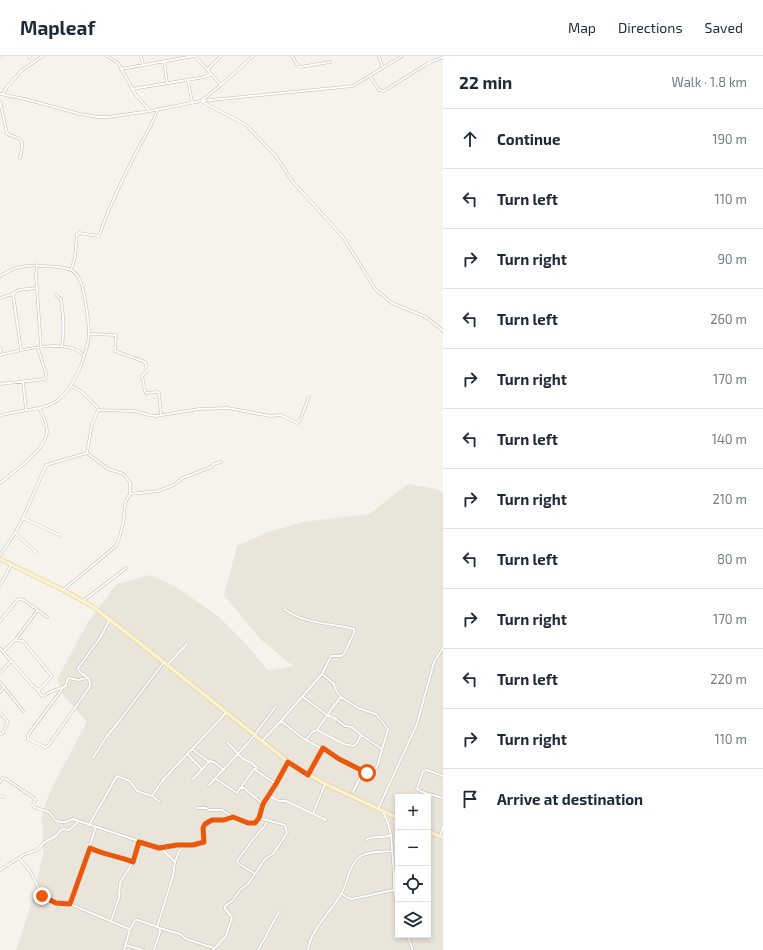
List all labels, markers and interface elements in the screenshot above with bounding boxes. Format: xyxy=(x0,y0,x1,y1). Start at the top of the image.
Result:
text: Mapleaf xyxy=(20,16,95,39)
text: Map xyxy=(568,19,596,36)
text: Directions xyxy=(618,19,683,36)
text: Saved xyxy=(705,19,743,36)
text: 22 min xyxy=(459,72,512,92)
text: Walk · 1.8 km xyxy=(672,74,747,90)
icon: ahead xyxy=(459,128,481,150)
text: Continue xyxy=(497,130,560,148)
text: 190 m xyxy=(712,131,747,147)
icon: left xyxy=(459,188,481,210)
text: Turn left xyxy=(497,190,558,208)
text: 110 m xyxy=(715,191,747,207)
icon: right xyxy=(459,248,481,270)
text: Turn right xyxy=(497,250,567,268)
text: 90 m xyxy=(717,251,747,267)
icon: left xyxy=(459,308,481,330)
text: Turn left xyxy=(497,310,558,328)
text: 260 m xyxy=(710,311,747,327)
icon: right xyxy=(459,368,481,390)
text: Turn right xyxy=(497,370,567,388)
text: 170 m xyxy=(713,371,747,387)
icon: left xyxy=(459,428,481,450)
text: Turn left xyxy=(497,430,558,448)
text: 140 m xyxy=(712,431,747,447)
icon: right xyxy=(459,488,481,510)
text: Turn right xyxy=(497,490,567,508)
text: 210 m xyxy=(712,491,747,507)
icon: left xyxy=(459,548,481,570)
text: Turn left xyxy=(497,550,558,568)
text: 80 m xyxy=(717,551,747,567)
icon: right xyxy=(459,608,481,630)
text: Turn right xyxy=(497,610,567,628)
text: 170 m xyxy=(713,611,747,627)
icon: left xyxy=(459,668,481,690)
text: Turn left xyxy=(497,670,558,688)
text: 220 m xyxy=(710,671,747,687)
icon: right xyxy=(459,728,481,750)
text: Turn right xyxy=(497,730,567,748)
text: 110 m xyxy=(715,731,747,747)
route start xyxy=(358,764,376,782)
icon: arrive xyxy=(459,788,481,810)
text: Arrive at destination xyxy=(497,790,643,808)
map controls xyxy=(395,794,431,938)
button: + xyxy=(395,794,431,830)
button: − xyxy=(395,830,431,866)
button: locate xyxy=(395,866,431,902)
route end xyxy=(33,887,51,905)
button: layers xyxy=(395,902,431,938)

